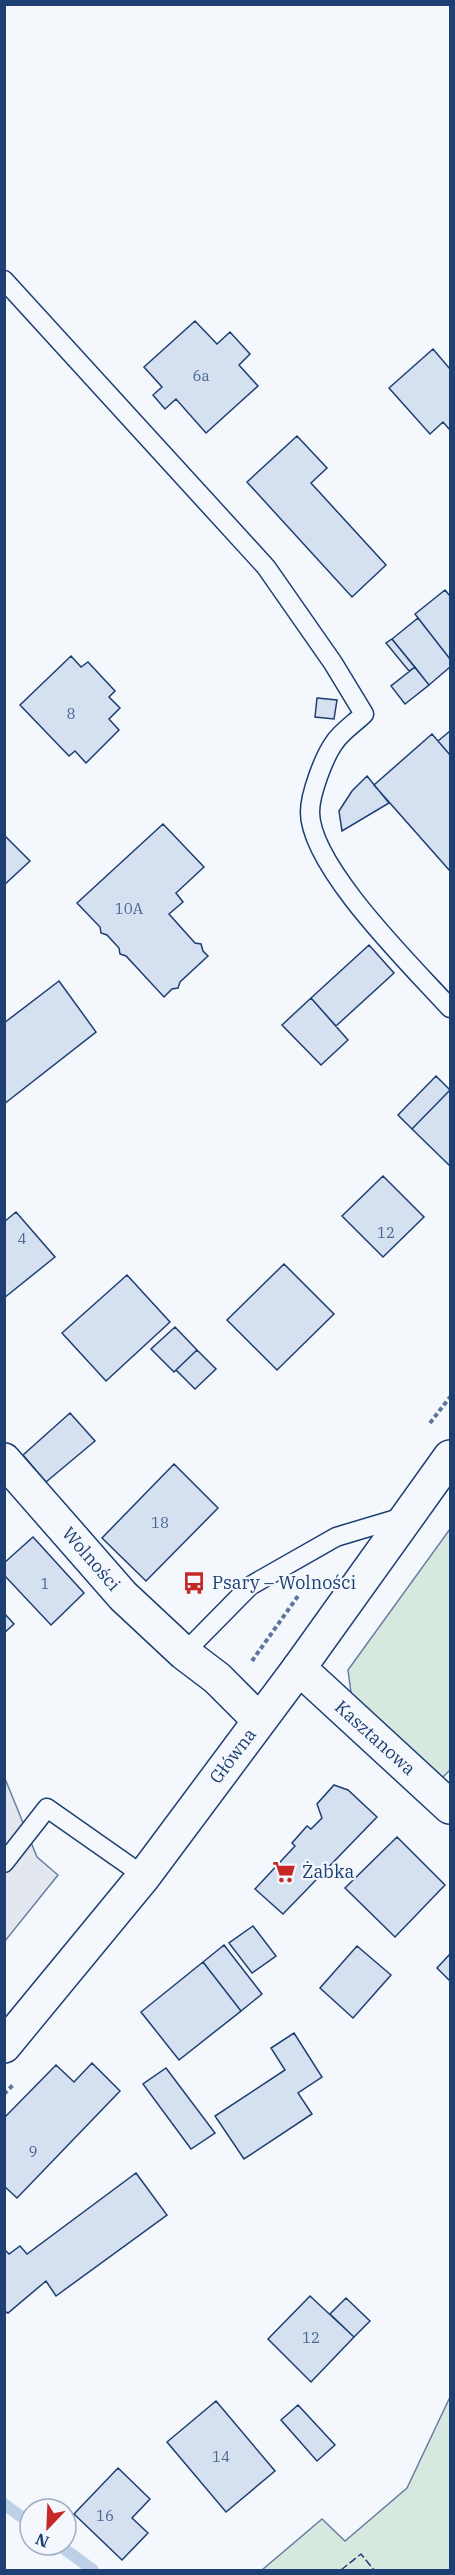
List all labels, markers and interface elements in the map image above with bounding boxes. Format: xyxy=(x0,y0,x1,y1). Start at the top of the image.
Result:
house number: 6a xyxy=(192,366,210,385)
house number: 8 xyxy=(66,704,76,723)
house number: 10A xyxy=(115,899,144,918)
house number: 12 xyxy=(377,1223,395,1242)
house number: 4 xyxy=(17,1229,27,1248)
house number: 18 xyxy=(151,1513,169,1532)
street label: Wolności xyxy=(57,1522,126,1596)
bus stop icon: Psary – Wolności xyxy=(181,1570,207,1596)
place label: Psary – Wolności xyxy=(212,1571,356,1594)
house number: 1 xyxy=(40,1574,50,1593)
street label: Kasztanowa xyxy=(330,1695,421,1780)
street label: Główna xyxy=(204,1723,261,1788)
supermarket icon: Żabka xyxy=(271,1859,297,1885)
place label: Żabka xyxy=(302,1860,354,1883)
house number: 9 xyxy=(28,2142,38,2161)
house number: 12 xyxy=(302,2328,320,2347)
house number: 14 xyxy=(212,2447,230,2466)
north arrow xyxy=(18,2497,78,2557)
house number: 16 xyxy=(96,2506,114,2525)
text: N xyxy=(32,2529,52,2552)

